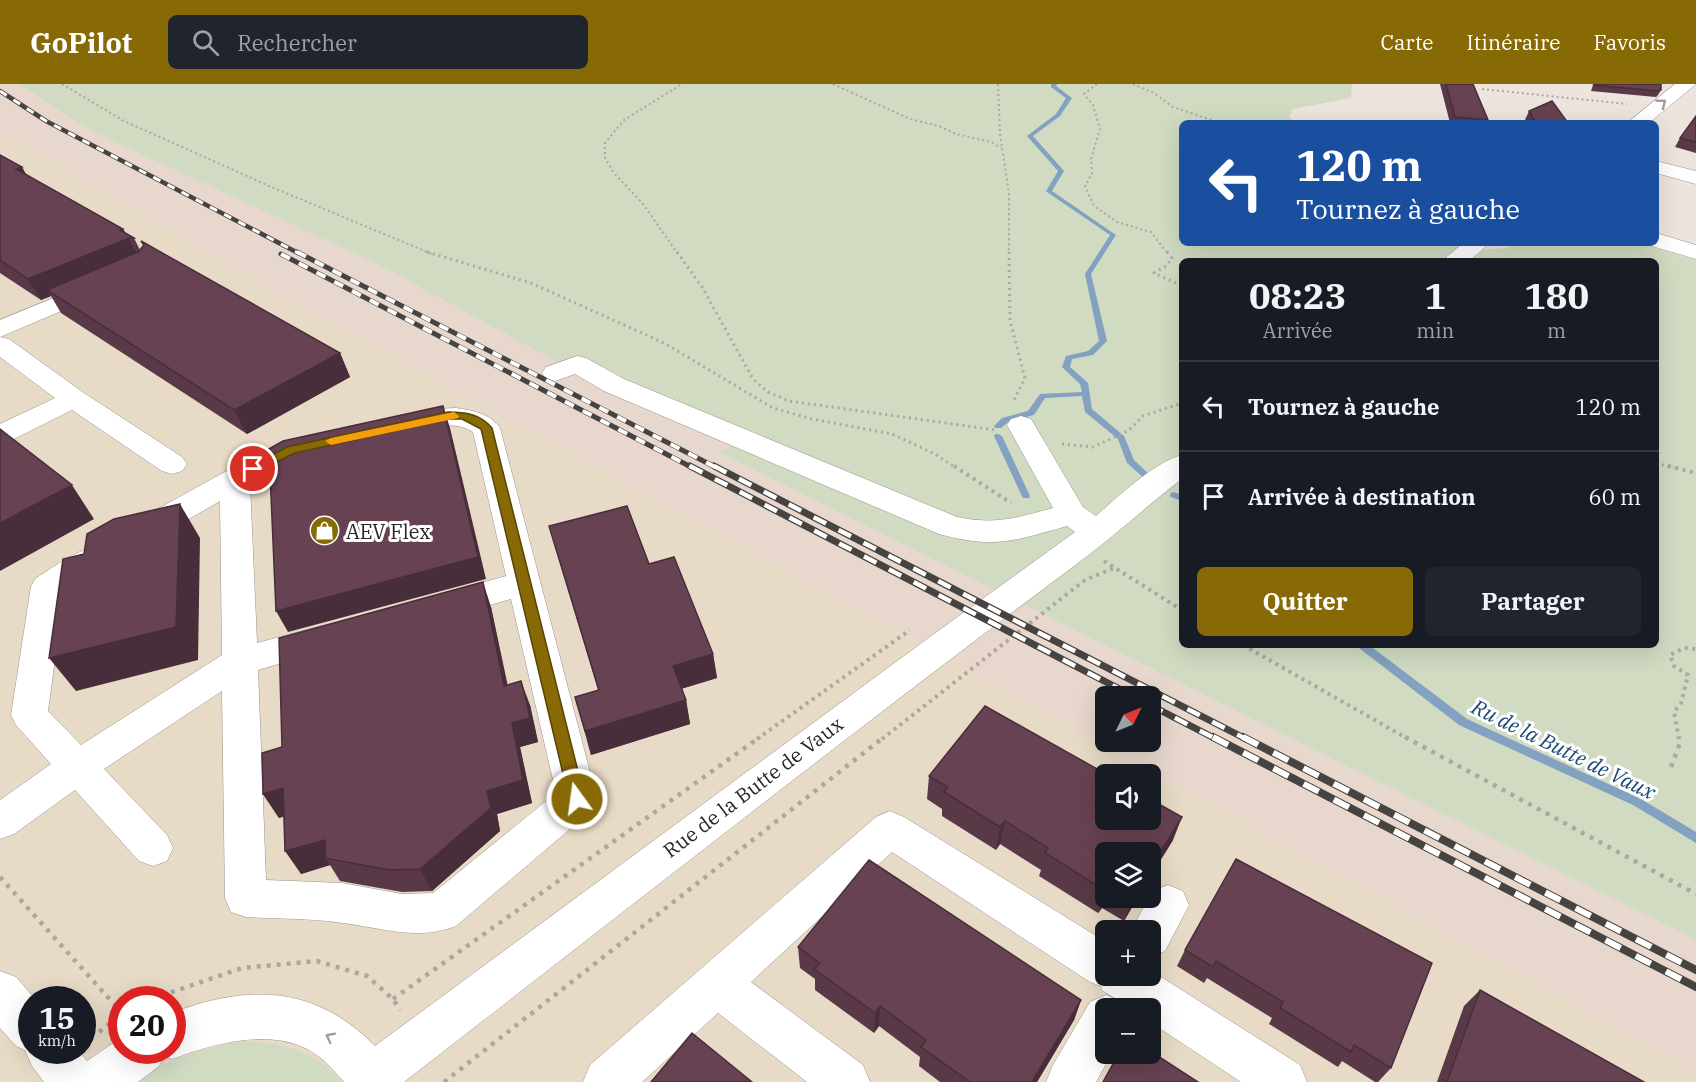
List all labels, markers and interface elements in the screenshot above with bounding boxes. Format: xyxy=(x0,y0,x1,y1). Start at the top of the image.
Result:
search box xyxy=(168,15,588,69)
text: GoPilot xyxy=(30,24,132,61)
icon: search xyxy=(189,26,222,59)
text: Rechercher xyxy=(237,28,357,57)
text: Carte xyxy=(1380,28,1434,56)
text: Itinéraire xyxy=(1467,28,1560,56)
text: Favoris xyxy=(1593,28,1666,56)
one-way arrow xyxy=(1655,100,1666,111)
text: 120 m xyxy=(1296,138,1422,193)
icon: left xyxy=(1197,144,1275,222)
text: Tournez à gauche xyxy=(1296,191,1520,226)
text: 08:23 xyxy=(1249,272,1346,319)
text: 1 xyxy=(1424,272,1446,319)
text: 180 xyxy=(1524,272,1589,319)
text: Arrivée xyxy=(1263,317,1332,344)
text: min xyxy=(1416,317,1454,344)
text: m xyxy=(1547,317,1566,344)
icon: left xyxy=(1197,390,1230,423)
text: Tournez à gauche xyxy=(1248,392,1439,421)
text: 120 m xyxy=(1575,392,1641,421)
pin xyxy=(227,443,278,494)
icon: arrive xyxy=(236,452,269,485)
icon: arrive xyxy=(1197,480,1230,513)
text: Arrivée à destination xyxy=(1248,482,1476,511)
text: 60 m xyxy=(1589,482,1641,511)
shop icon: AEV Flex xyxy=(309,515,341,547)
place label: AEV Flex xyxy=(346,518,431,545)
button: Quitter xyxy=(1197,567,1413,636)
button: Partager xyxy=(1425,567,1641,636)
north arrow xyxy=(1095,686,1161,752)
map controls xyxy=(1095,686,1161,1064)
water label: Ru de la Butte de Vaux xyxy=(1467,692,1662,806)
street label: Rue de la Butte de Vaux xyxy=(657,710,849,864)
button: sound xyxy=(1095,764,1161,830)
position arrow xyxy=(545,767,609,831)
button: layers xyxy=(1095,842,1161,908)
button: + xyxy=(1095,920,1161,986)
speed limit sign: 20 xyxy=(108,986,186,1064)
text: 15 xyxy=(39,998,75,1037)
button: − xyxy=(1095,998,1161,1064)
text: km/h xyxy=(38,1031,76,1050)
one-way arrow xyxy=(325,1033,336,1044)

